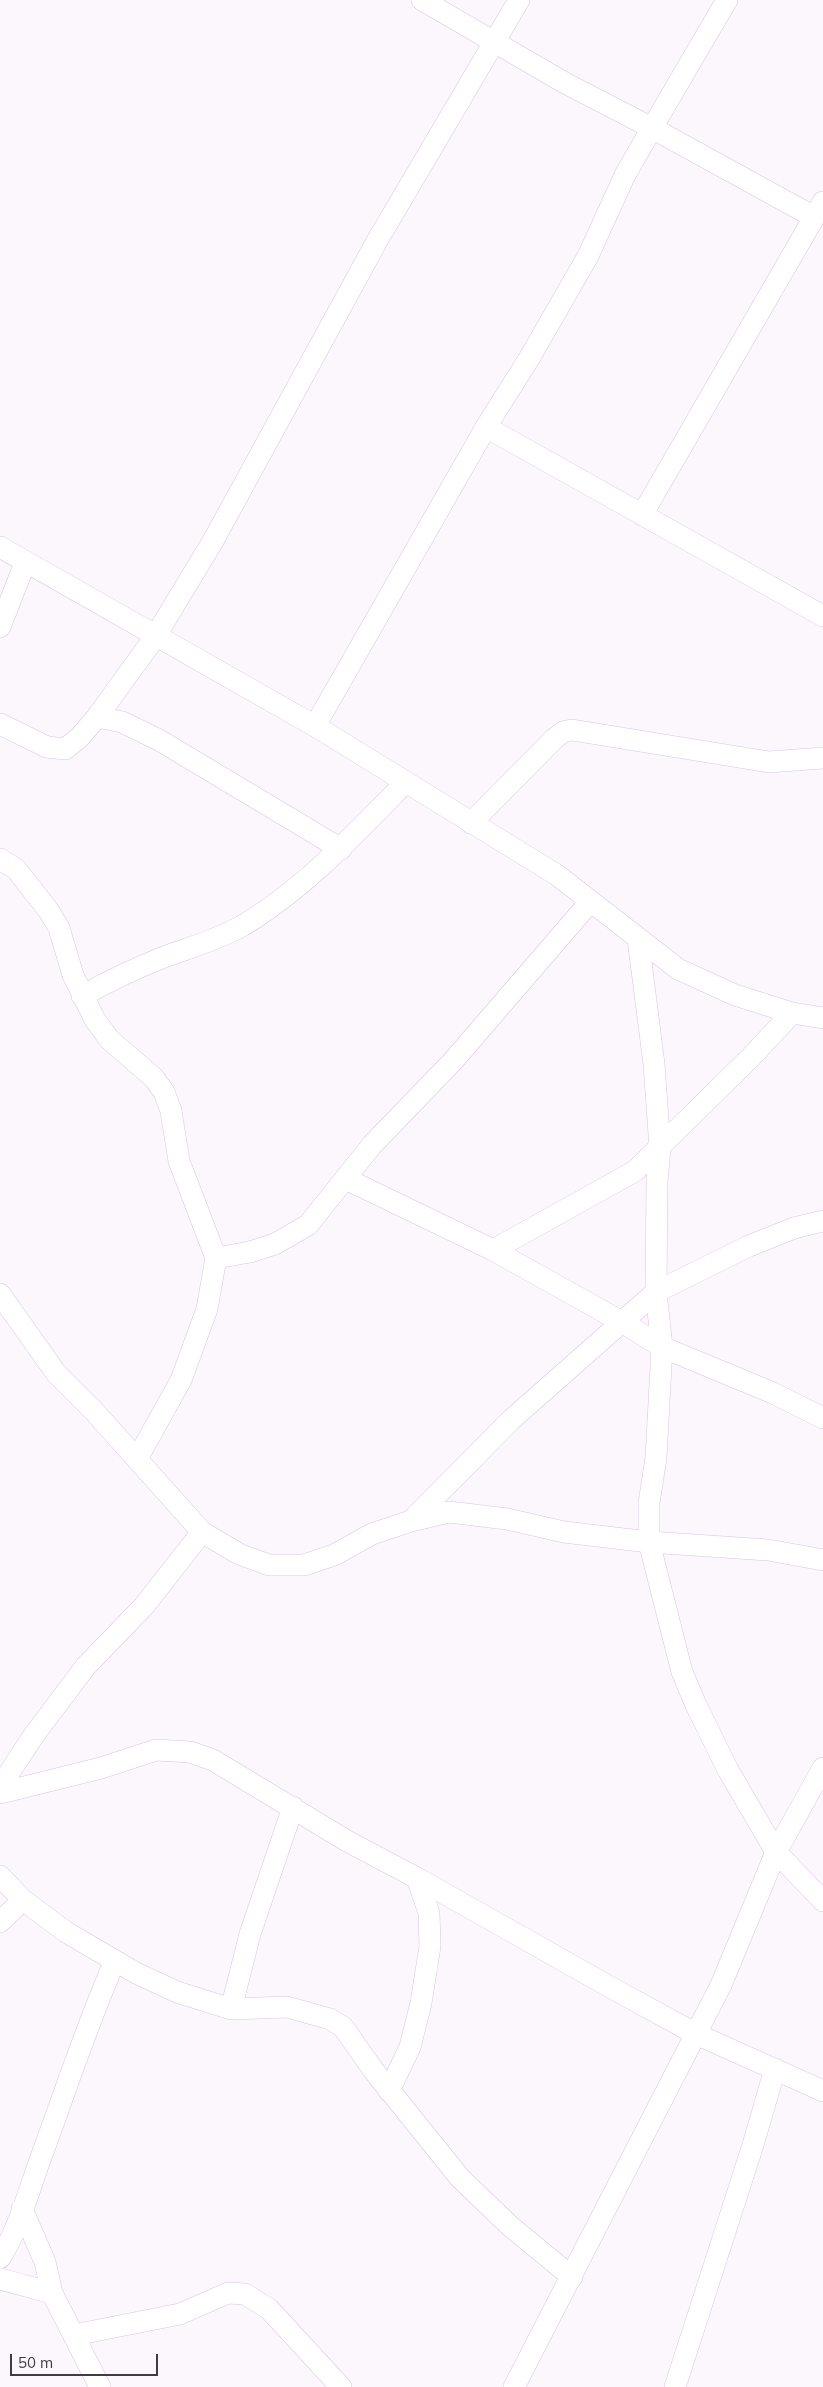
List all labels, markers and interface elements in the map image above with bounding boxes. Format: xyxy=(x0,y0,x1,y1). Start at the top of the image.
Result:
scale bar xyxy=(12,2344,160,2376)
text: 50 m xyxy=(18,2353,53,2372)

